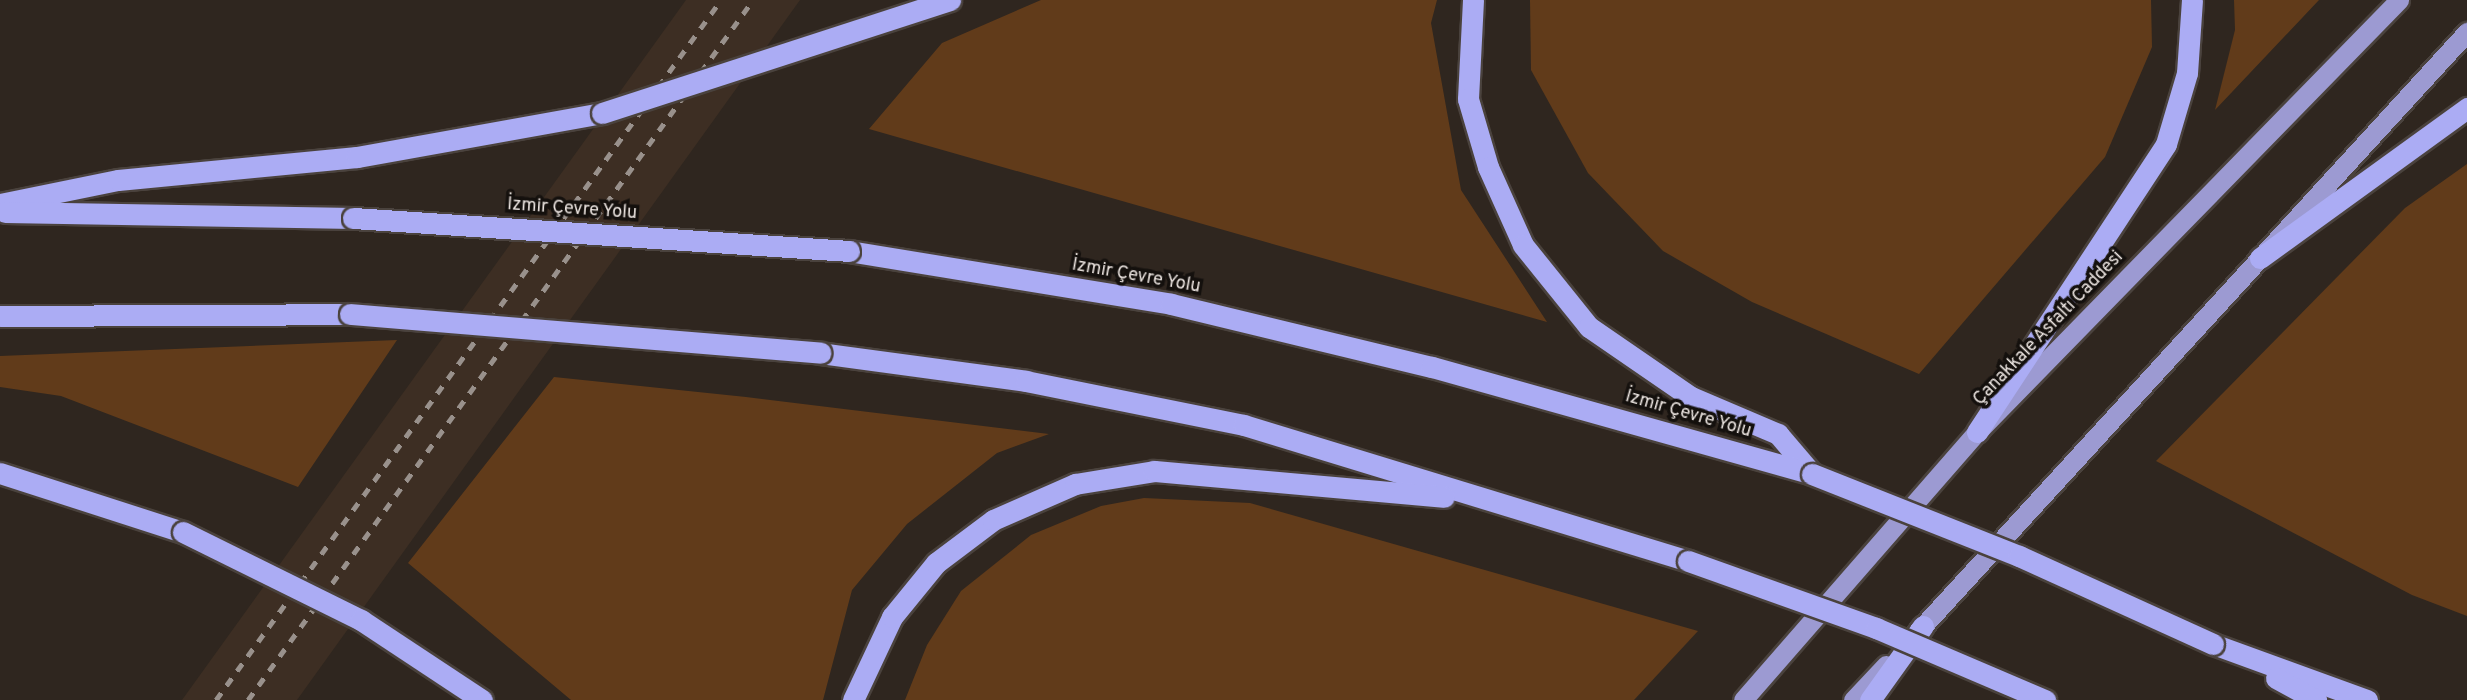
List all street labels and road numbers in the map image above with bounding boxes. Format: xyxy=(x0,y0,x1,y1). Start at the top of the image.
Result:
street label: İzmir Çevre Yolu xyxy=(506,195,638,225)
street label: Çanakkale Asfaltı Caddesi xyxy=(1969,247,2129,411)
street label: İzmir Çevre Yolu xyxy=(1070,255,1202,299)
street label: İzmir Çevre Yolu xyxy=(1622,387,1754,443)

